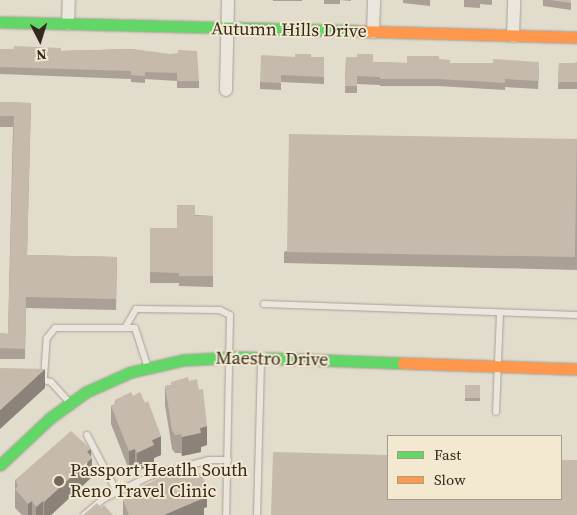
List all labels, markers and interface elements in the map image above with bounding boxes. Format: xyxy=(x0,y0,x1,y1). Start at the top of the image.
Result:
north arrow xyxy=(15,15,65,65)
street label: Autumn Hills Drive xyxy=(211,18,367,42)
text: N xyxy=(35,45,47,65)
street label: Maestro Drive xyxy=(215,347,329,371)
legend xyxy=(387,435,562,500)
text: Fast xyxy=(434,444,461,465)
place label: Passport Heatlh South Reno Travel Clinic xyxy=(70,460,248,502)
text: Slow xyxy=(434,469,466,490)
marker: Passport Heatlh South Reno Travel Clinic xyxy=(52,474,66,488)

